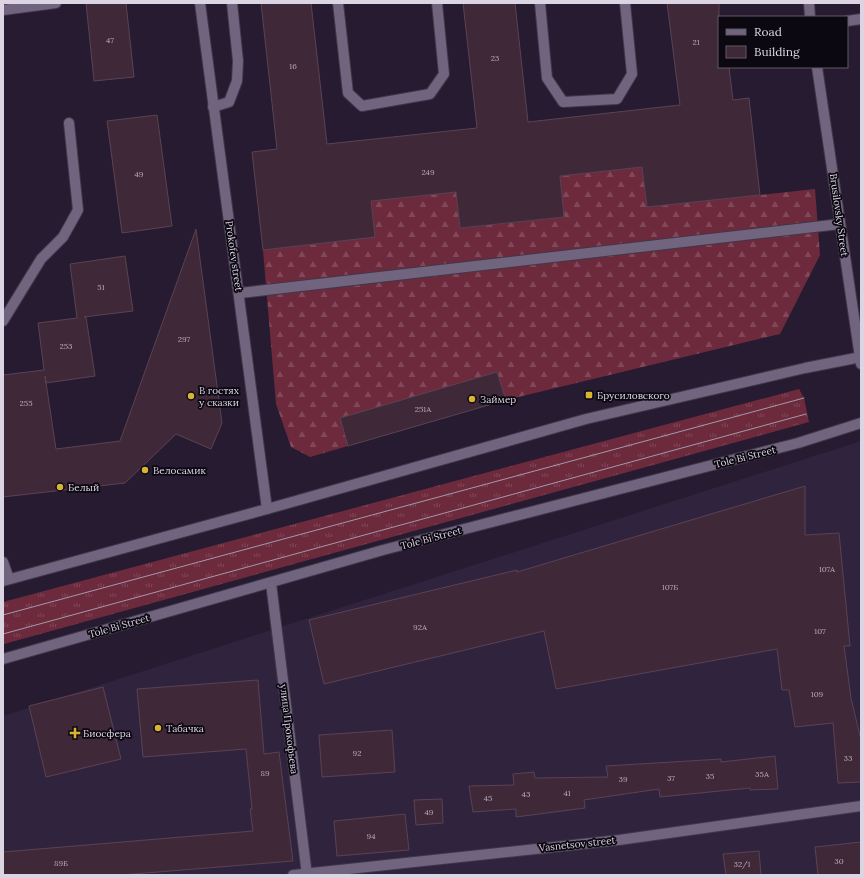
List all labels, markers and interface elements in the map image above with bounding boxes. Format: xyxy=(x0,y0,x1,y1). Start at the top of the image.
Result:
legend xyxy=(718,16,848,68)
text: Road xyxy=(754,24,782,39)
house number: 47 xyxy=(106,35,114,45)
house number: 21 xyxy=(692,37,700,47)
text: Building xyxy=(754,44,800,59)
house number: 23 xyxy=(491,53,500,63)
house number: 16 xyxy=(289,61,297,71)
house number: 249 xyxy=(421,167,435,177)
house number: 49 xyxy=(135,169,144,179)
street label: Brusilovsky Street xyxy=(827,173,851,257)
street label: Prokofev street xyxy=(223,220,245,292)
house number: 51 xyxy=(97,282,105,292)
house number: 297 xyxy=(178,334,191,344)
house number: 253 xyxy=(59,341,73,351)
place label: В гостях у сказки xyxy=(199,384,240,409)
place label: Брусиловского xyxy=(597,389,670,402)
marker: Брусиловского xyxy=(584,390,594,400)
marker: В гостях у сказки xyxy=(186,391,196,401)
place label: Займер xyxy=(480,393,516,406)
marker: Займер xyxy=(467,394,477,404)
house number: 255 xyxy=(19,398,33,408)
house number: 251А xyxy=(415,404,432,414)
street label: Tole Bi Street xyxy=(713,443,777,471)
place label: Велосамик xyxy=(153,464,207,477)
marker: Велосамик xyxy=(140,465,150,475)
place label: Белый xyxy=(68,481,99,494)
marker: Белый xyxy=(55,482,65,492)
street label: Tole Bi Street xyxy=(399,524,463,552)
house number: 107А xyxy=(819,564,836,574)
house number: 107Б xyxy=(662,582,678,592)
street label: Tole Bi Street xyxy=(87,611,151,641)
house number: 92А xyxy=(413,622,428,632)
house number: 107 xyxy=(814,626,826,636)
street label: улица Прокофьева xyxy=(277,683,301,775)
house number: 109 xyxy=(811,689,824,699)
place label: Табачка xyxy=(166,722,204,735)
marker: Табачка xyxy=(153,723,163,733)
place label: Биосфера xyxy=(83,727,131,740)
marker: Биосфера xyxy=(70,728,80,738)
house number: 92 xyxy=(353,748,361,758)
house number: 33 xyxy=(844,753,853,763)
house number: 89 xyxy=(260,768,270,778)
house number: 35А xyxy=(755,769,770,779)
house number: 35 xyxy=(706,771,714,781)
house number: 37 xyxy=(667,773,675,783)
house number: 39 xyxy=(618,774,628,784)
house number: 41 xyxy=(563,788,571,798)
house number: 43 xyxy=(522,789,531,799)
house number: 45 xyxy=(484,793,492,803)
house number: 49 xyxy=(425,807,434,817)
house number: 94 xyxy=(367,831,376,841)
street label: Vasnetsov street xyxy=(537,834,616,855)
house number: 30 xyxy=(834,856,844,866)
house number: 89Б xyxy=(54,858,68,868)
house number: 32/1 xyxy=(734,859,751,870)

